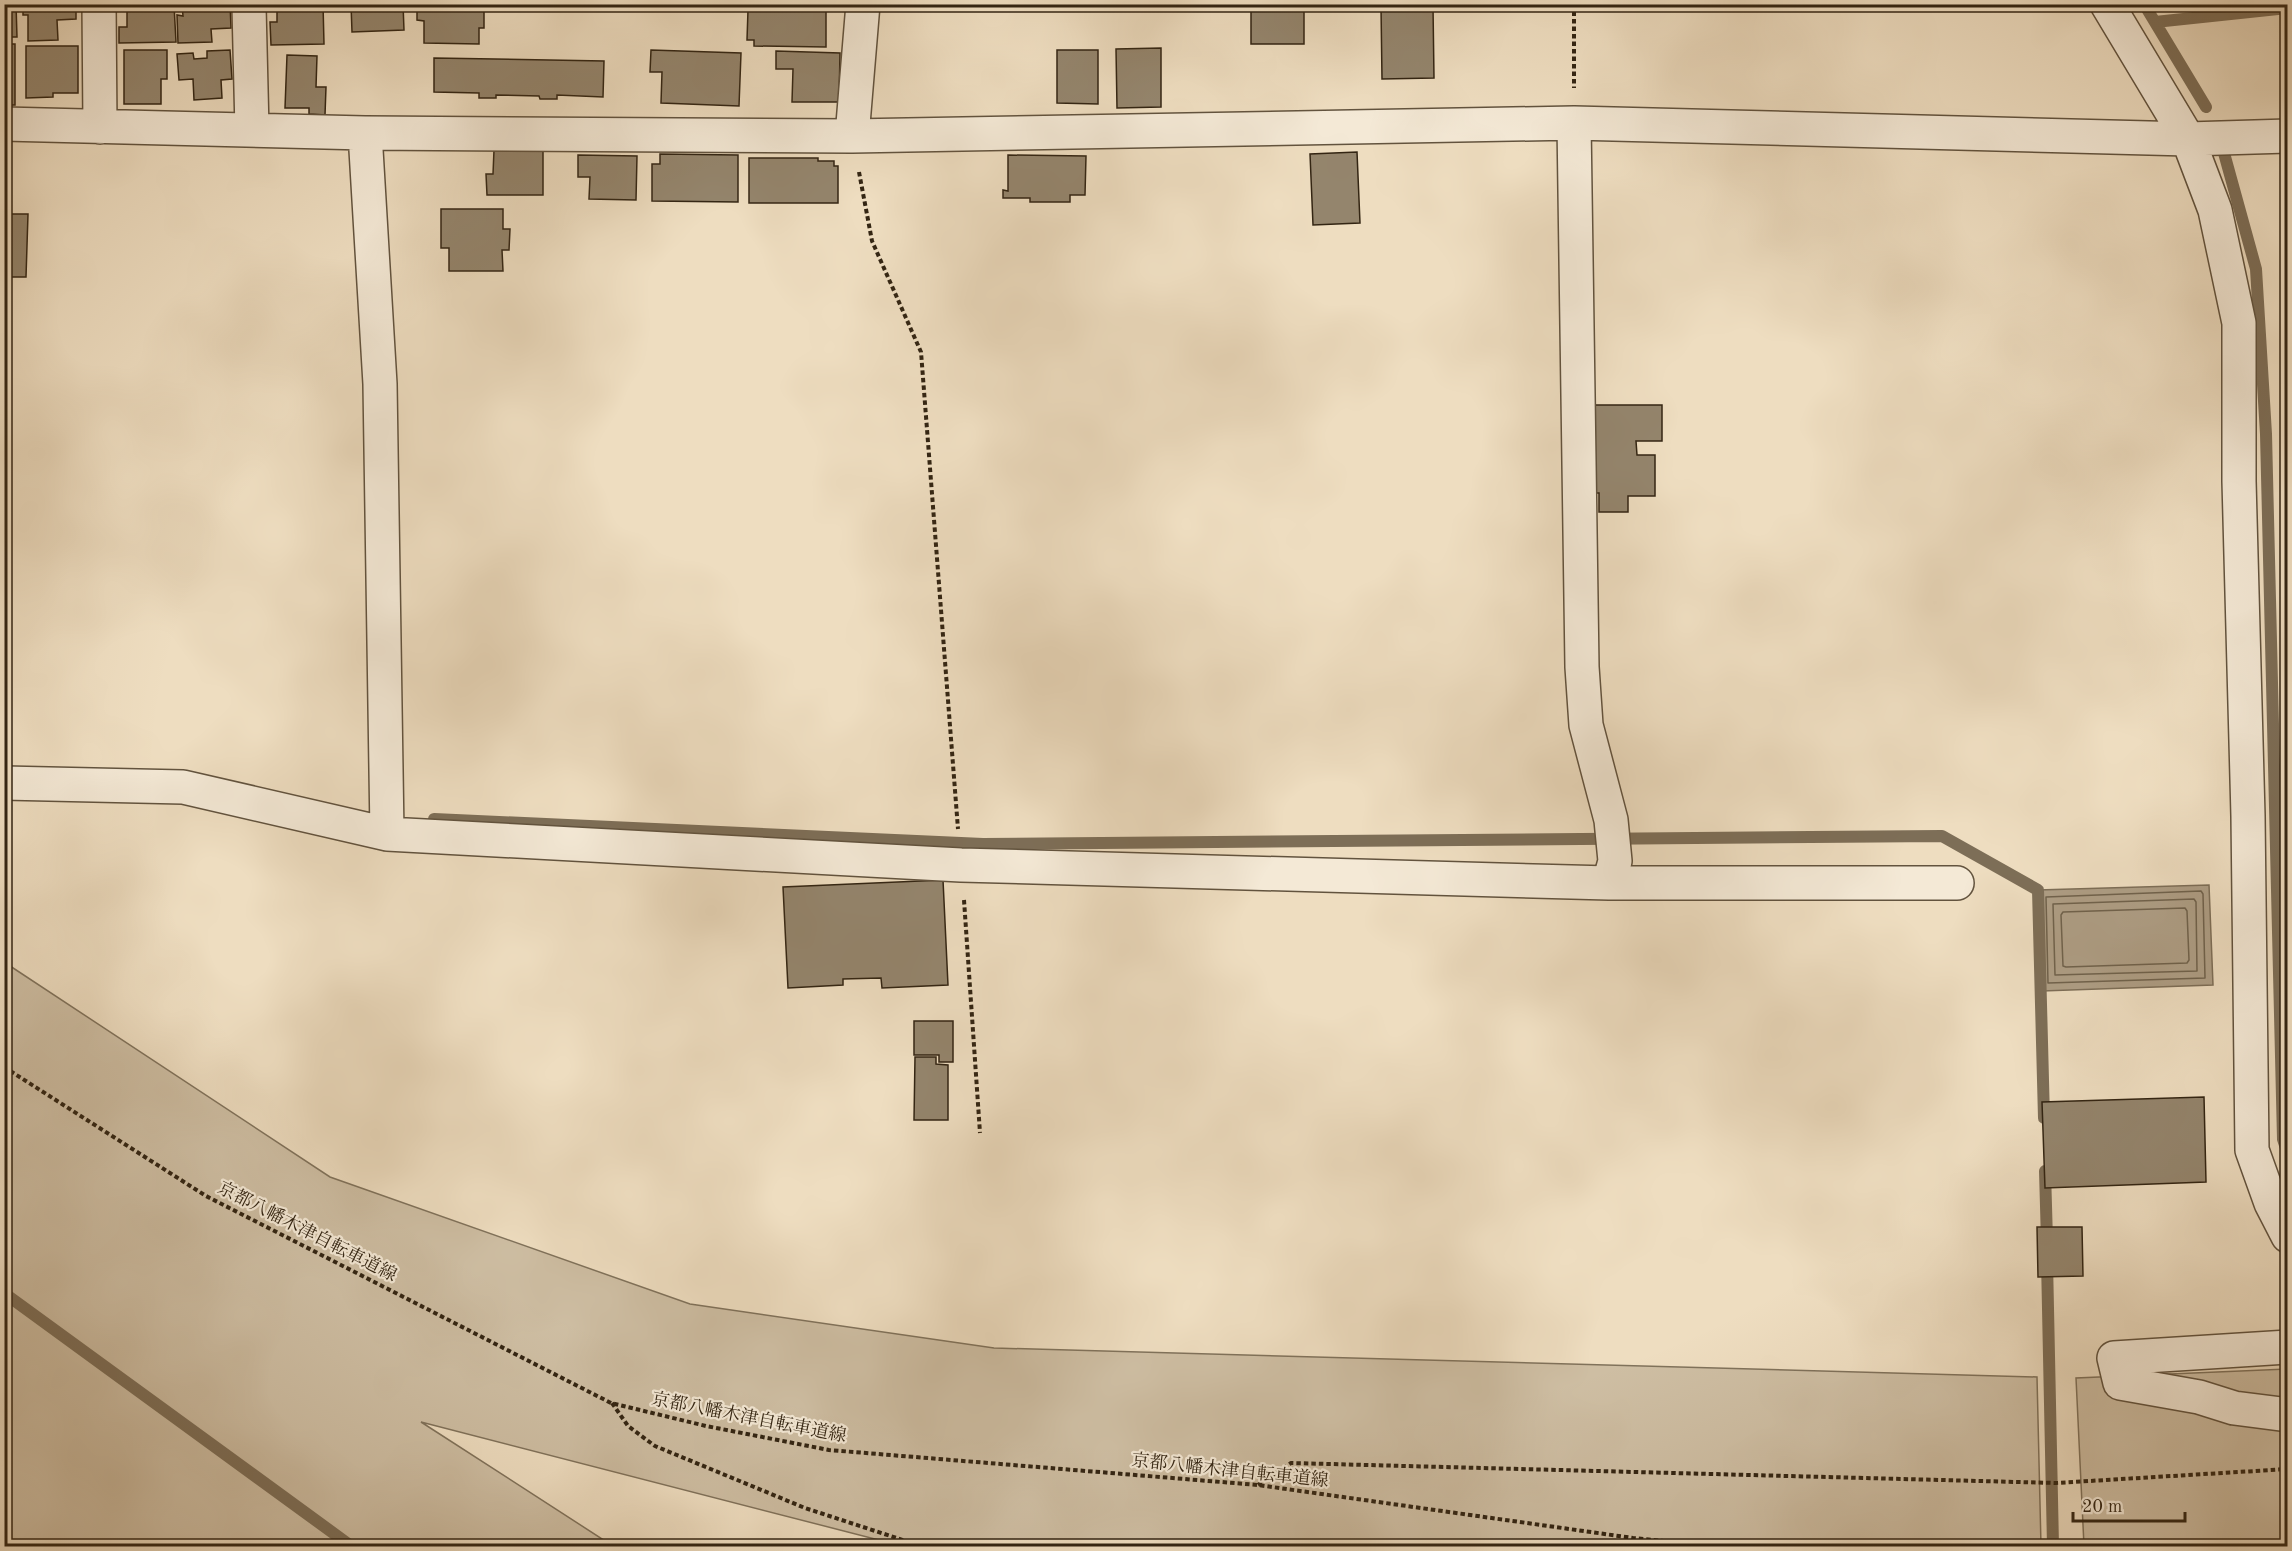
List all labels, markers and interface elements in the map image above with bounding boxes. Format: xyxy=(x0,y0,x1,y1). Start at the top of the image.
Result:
street label: 京都八幡木津自転車道線 xyxy=(215,1177,400,1285)
street label: 京都八幡木津自転車道線 xyxy=(650,1388,848,1446)
street label: 京都八幡木津自転車道線 xyxy=(1131,1450,1330,1490)
scale bar xyxy=(2073,1485,2186,1523)
text: 20 m xyxy=(2082,1498,2122,1516)

